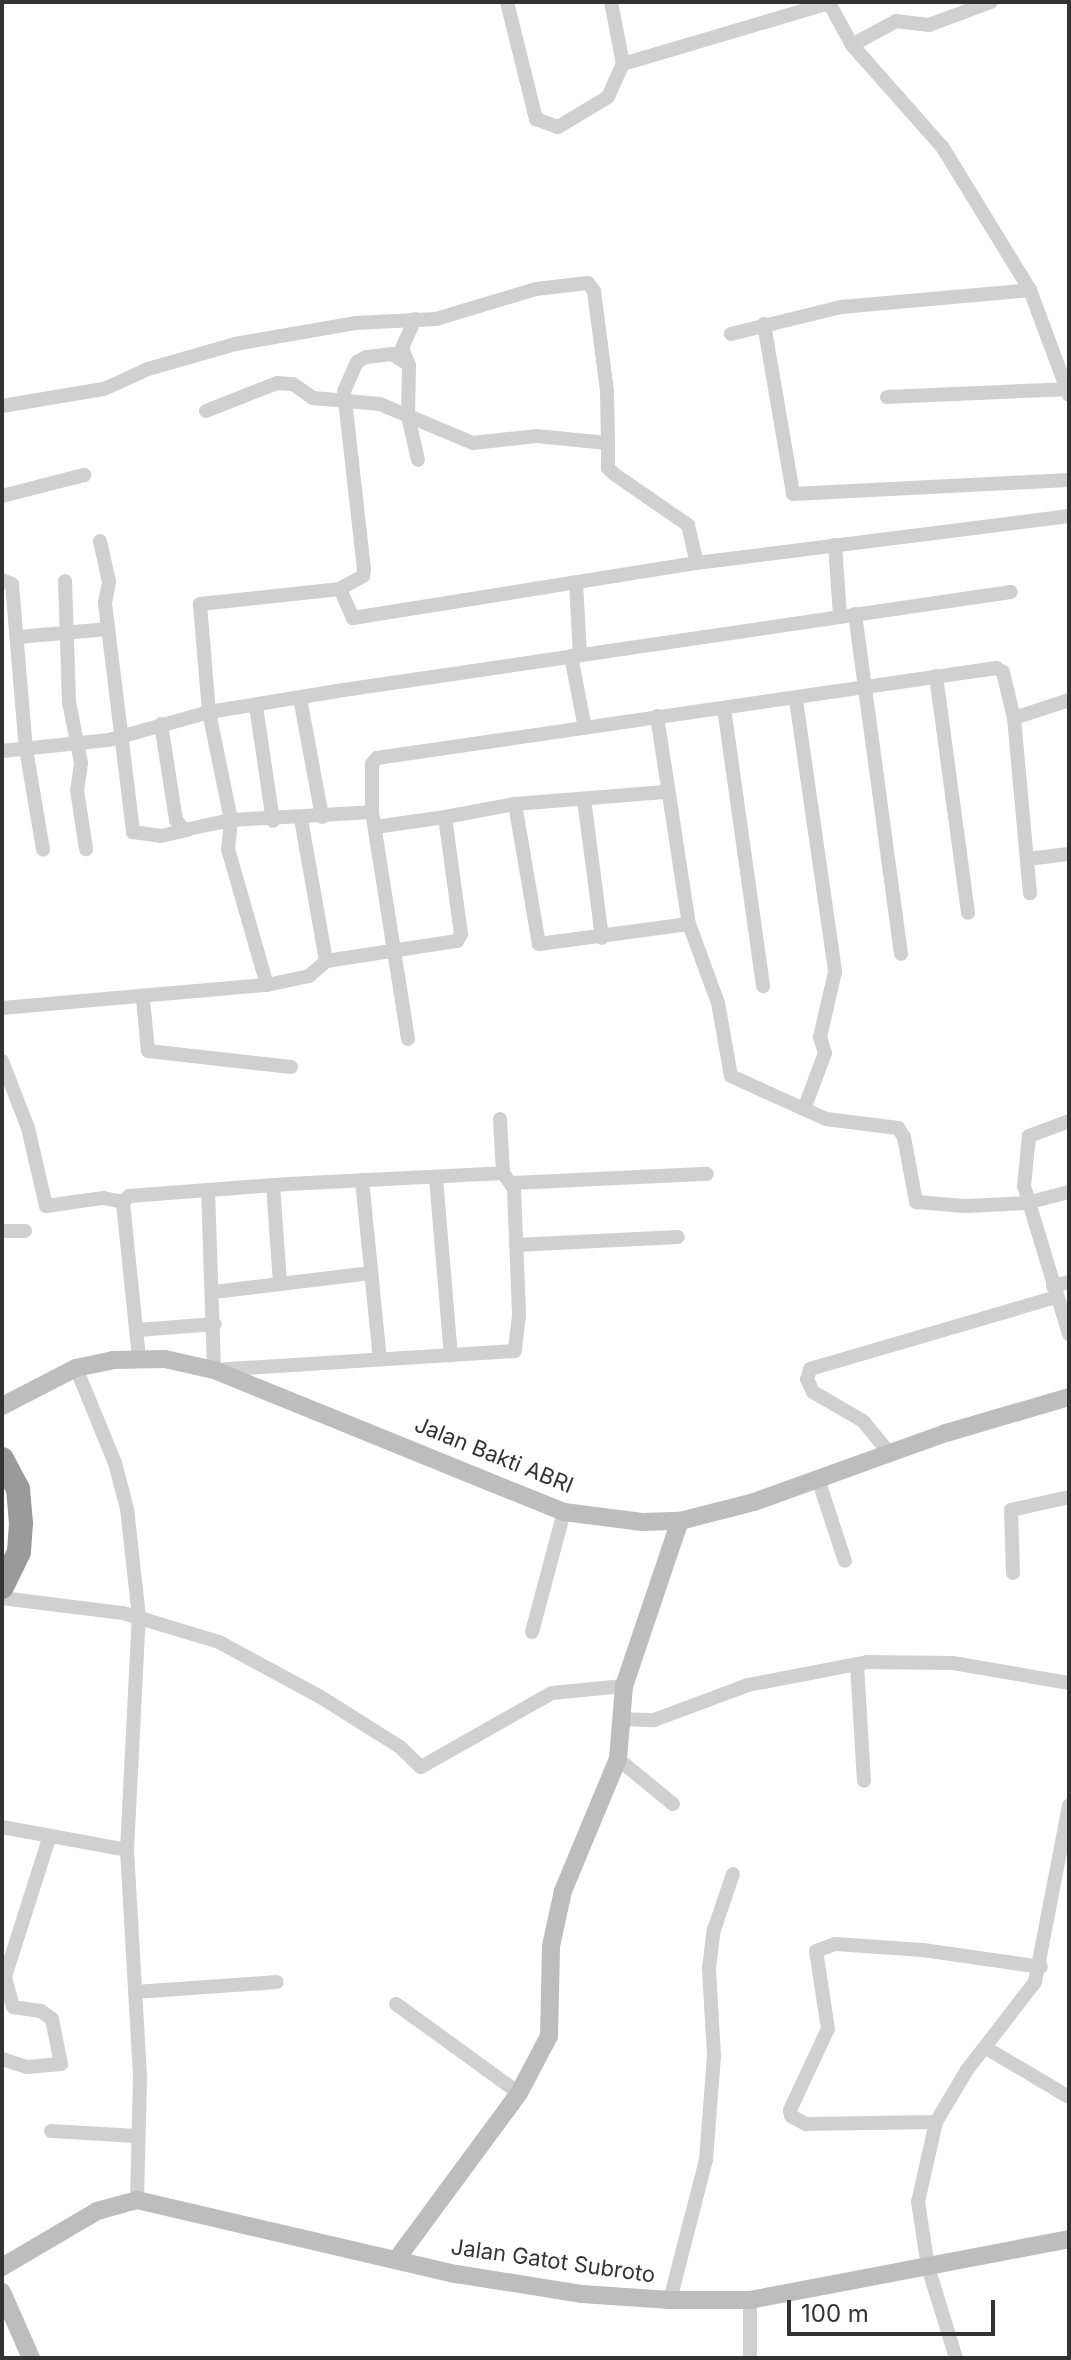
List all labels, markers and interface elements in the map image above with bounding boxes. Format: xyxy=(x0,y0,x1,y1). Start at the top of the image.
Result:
street label: Jalan Bakti ABRI xyxy=(411,1411,577,1499)
street label: Jalan Gatot Subroto xyxy=(449,2234,657,2288)
scale bar xyxy=(791,2284,999,2334)
text: 100 m xyxy=(801,2299,869,2328)

